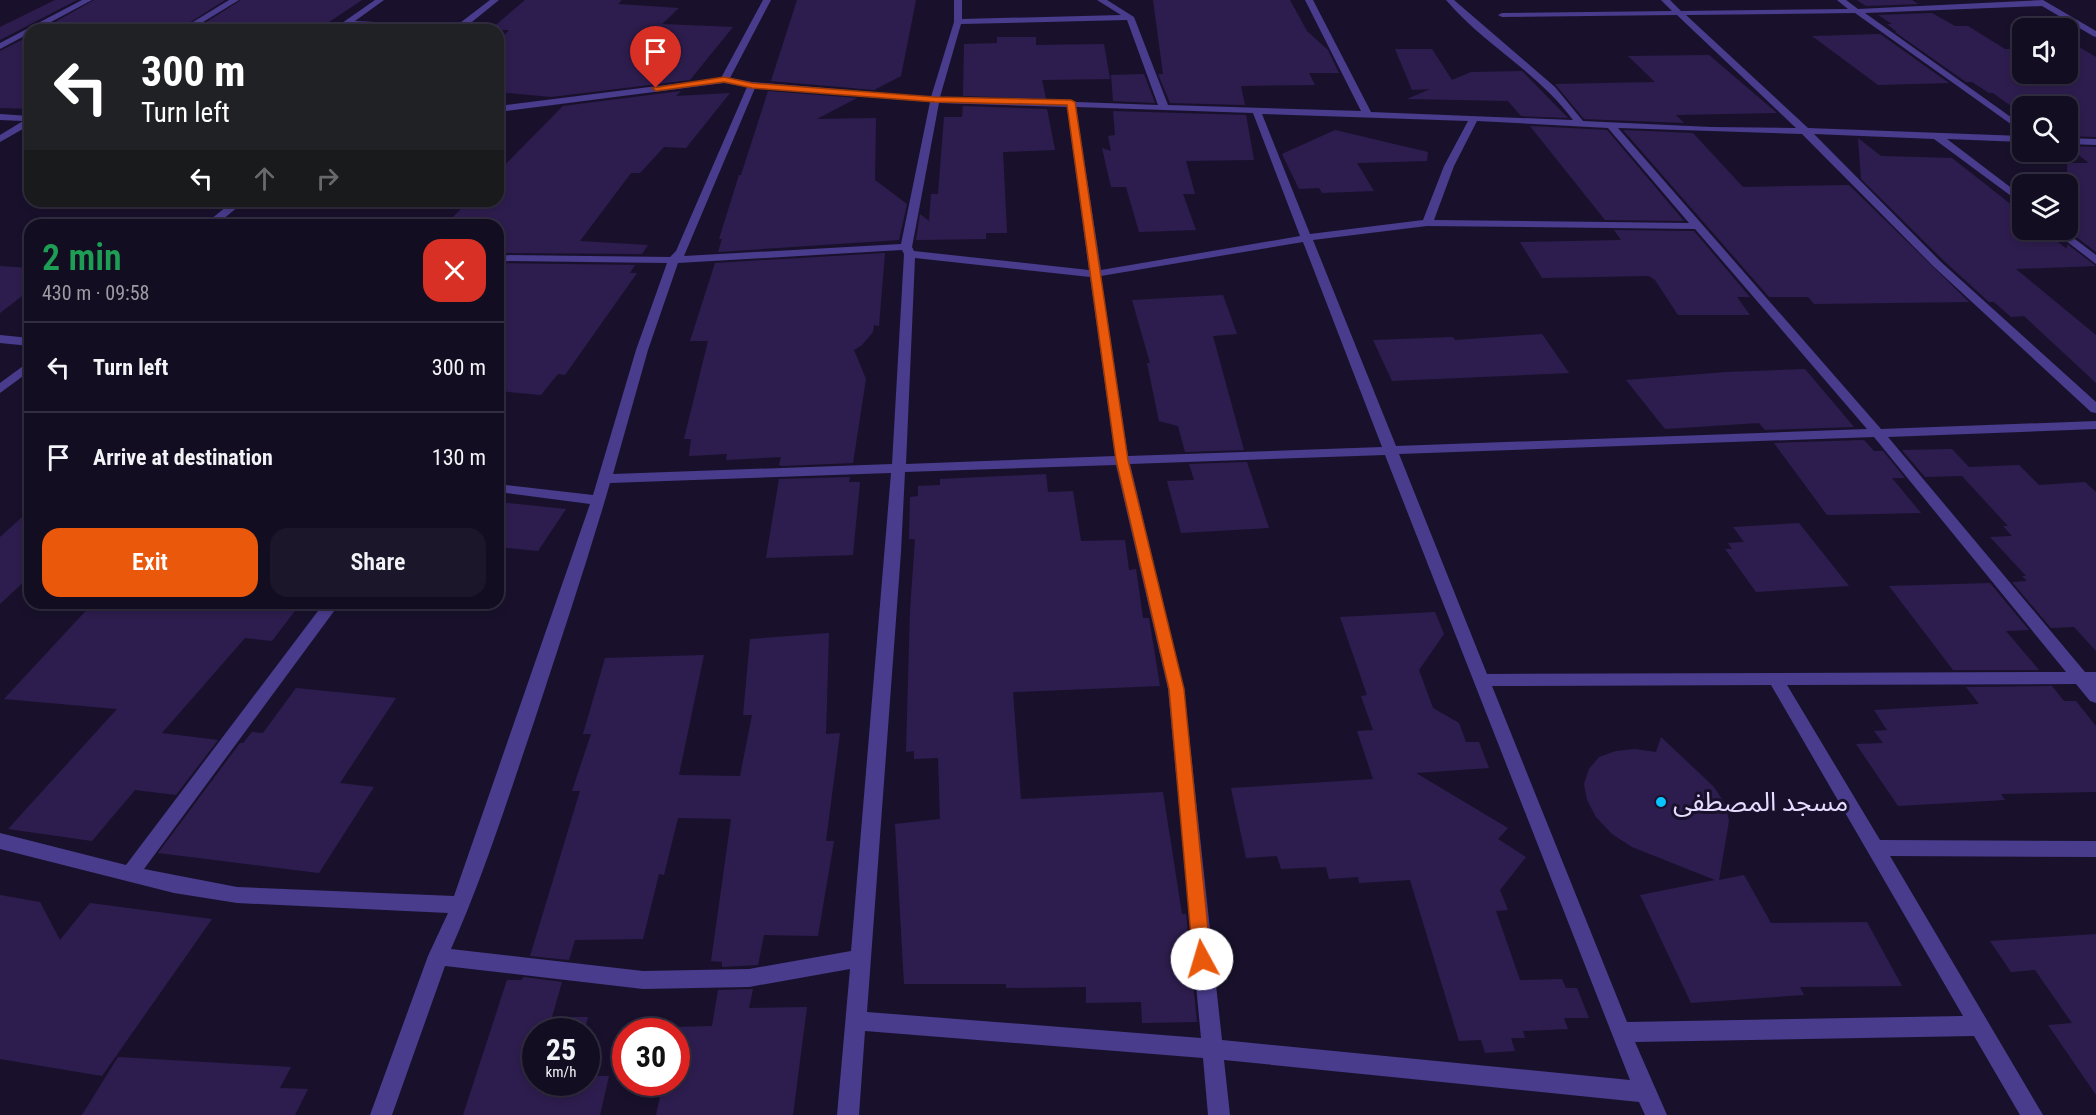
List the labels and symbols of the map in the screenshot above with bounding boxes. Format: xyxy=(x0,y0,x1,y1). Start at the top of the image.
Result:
pin xyxy=(630,26,681,88)
place label: مسجد المصطفى xyxy=(1673,787,1848,817)
marker: مسجد المصطفى xyxy=(1654,795,1668,809)
position arrow xyxy=(1170,927,1234,991)
speed limit sign: 30 xyxy=(612,1018,690,1096)

